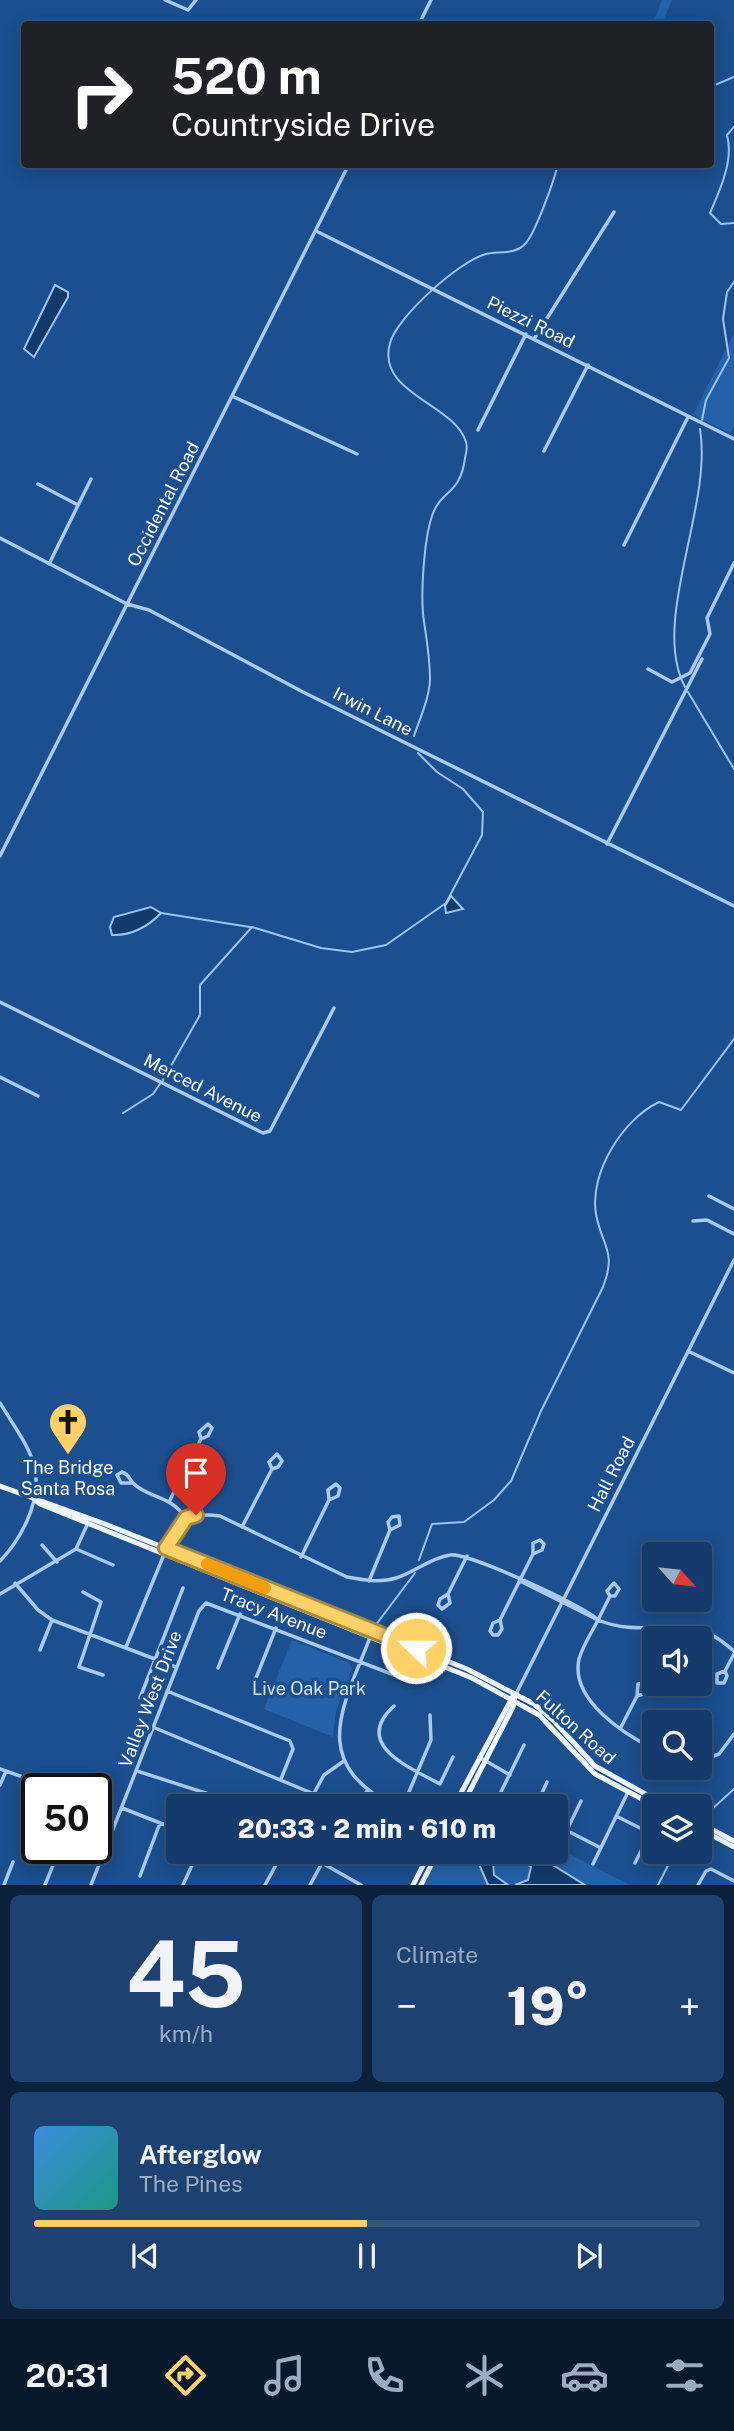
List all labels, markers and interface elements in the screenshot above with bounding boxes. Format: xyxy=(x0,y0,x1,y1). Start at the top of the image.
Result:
text: 520 m xyxy=(171,47,322,105)
icon: right xyxy=(56,49,147,140)
text: Countryside Drive xyxy=(171,106,435,143)
street label: Piezzi Road xyxy=(484,292,578,352)
street label: Occidental Road xyxy=(122,438,204,570)
street label: Irwin Lane xyxy=(330,682,416,740)
street label: Merced Avenue xyxy=(140,1049,266,1127)
church icon: The Bridge Santa Rosa xyxy=(47,1401,89,1456)
street label: Hall Road xyxy=(583,1433,639,1515)
pin xyxy=(166,1443,226,1515)
icon: arrive xyxy=(177,1454,215,1492)
place label: The Bridge Santa Rosa xyxy=(21,1457,115,1499)
north arrow xyxy=(642,1542,712,1612)
map controls xyxy=(642,1542,712,1864)
street label: Tracy Avenue xyxy=(218,1583,330,1643)
position arrow xyxy=(379,1611,453,1685)
button: sound xyxy=(642,1626,712,1696)
street label: Valley West Drive xyxy=(114,1628,186,1770)
park label: Live Oak Park xyxy=(252,1678,366,1699)
street label: Fulton Road xyxy=(532,1686,620,1768)
button: search xyxy=(642,1710,712,1780)
speed limit sign: 50 xyxy=(21,1773,112,1864)
button: layers xyxy=(642,1794,712,1864)
text: 20:33 · 2 min · 610 m xyxy=(238,1813,496,1844)
text: 45 xyxy=(126,1921,246,2027)
text: Climate xyxy=(396,1941,478,1968)
text: 19° xyxy=(507,1976,589,2037)
text: − xyxy=(396,1984,417,2029)
text: + xyxy=(679,1984,700,2029)
text: km/h xyxy=(159,2020,213,2047)
text: Afterglow xyxy=(139,2139,262,2170)
text: The Pines xyxy=(139,2170,243,2197)
icon: previous xyxy=(126,2237,164,2275)
icon: pause xyxy=(348,2237,386,2275)
icon: next xyxy=(570,2237,608,2275)
icon: directions xyxy=(161,2351,210,2400)
icon: music xyxy=(260,2351,309,2400)
icon: phone xyxy=(360,2351,409,2400)
icon: climate xyxy=(460,2351,509,2400)
icon: car xyxy=(560,2351,609,2400)
icon: filters xyxy=(660,2351,709,2400)
text: 20:31 xyxy=(25,2357,110,2394)

